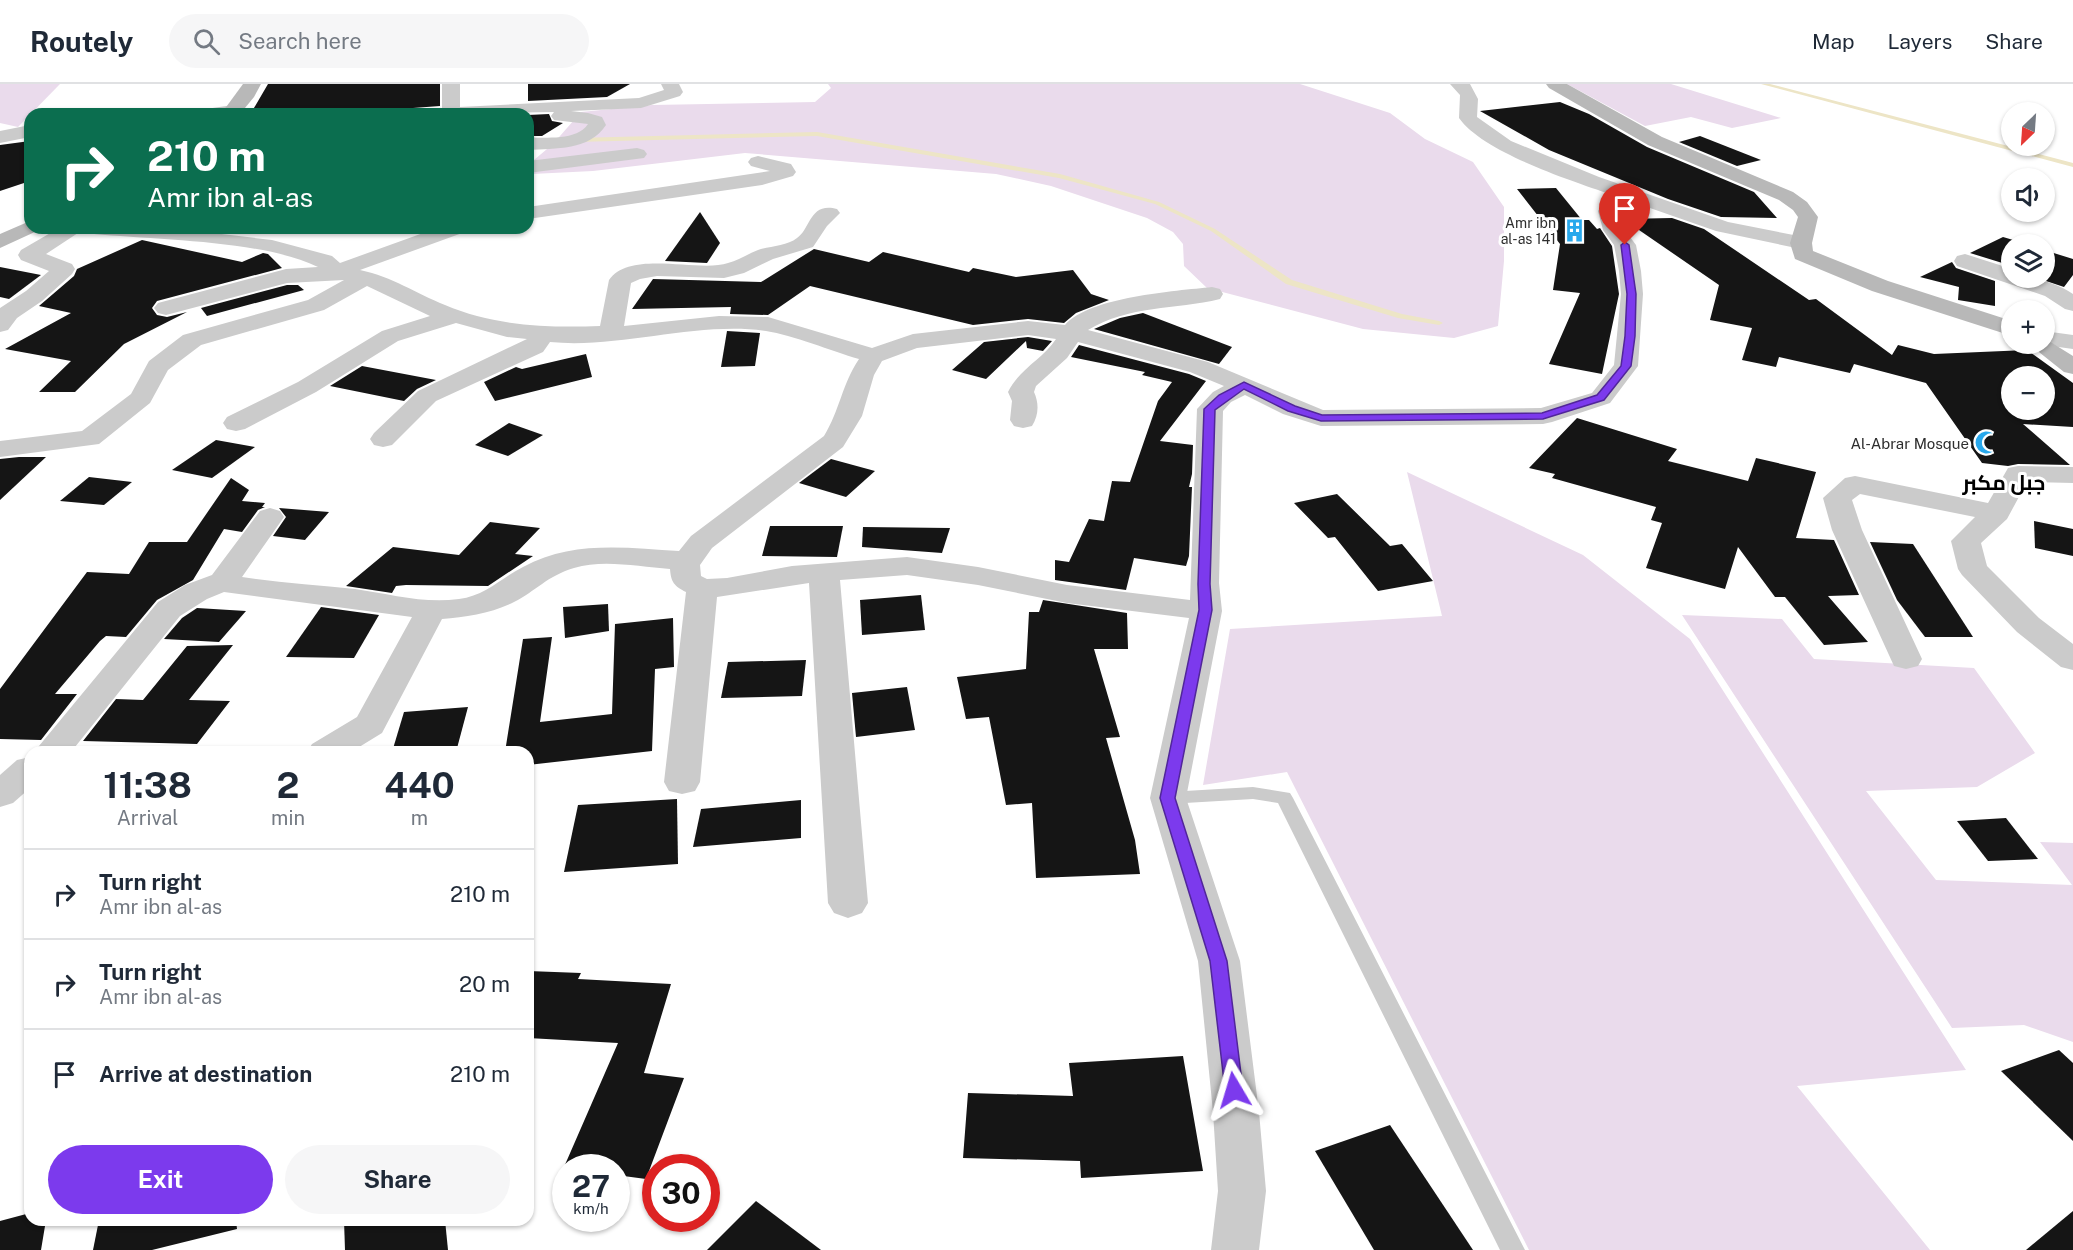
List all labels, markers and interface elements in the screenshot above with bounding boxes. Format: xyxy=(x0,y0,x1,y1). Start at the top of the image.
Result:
search box xyxy=(169,14,589,68)
text: Routely xyxy=(30,25,133,58)
icon: search xyxy=(190,25,223,58)
text: Search here xyxy=(238,28,362,54)
text: Map xyxy=(1812,29,1855,54)
text: Layers xyxy=(1888,29,1952,54)
text: Share xyxy=(1985,29,2043,54)
north arrow xyxy=(2001,102,2055,156)
map controls xyxy=(2001,102,2055,420)
text: 210 m xyxy=(147,131,266,180)
icon: right xyxy=(48,132,126,210)
button: sound xyxy=(2001,168,2055,222)
text: Amr ibn al-as xyxy=(147,181,313,213)
pin xyxy=(1599,183,1650,245)
icon: arrive xyxy=(1608,192,1641,225)
place label: Amr ibn al-as 141 xyxy=(1501,215,1556,247)
building icon: Amr ibn al-as 141 xyxy=(1561,218,1587,244)
button: layers xyxy=(2001,234,2055,288)
button: + xyxy=(2001,300,2055,354)
button: − xyxy=(2001,366,2055,420)
mosque icon: Al-Abrar Mosque xyxy=(1974,430,2000,456)
place label: Al-Abrar Mosque xyxy=(1850,435,1969,452)
district label: جبل مكبر xyxy=(1962,470,2045,495)
text: 11:38 xyxy=(103,764,192,806)
text: 2 xyxy=(277,764,299,806)
text: 440 xyxy=(384,764,455,806)
text: Arrival xyxy=(117,806,178,830)
text: min xyxy=(271,806,305,830)
text: m xyxy=(411,806,428,830)
text: Turn right xyxy=(99,869,202,895)
icon: right xyxy=(48,878,81,911)
text: 210 m xyxy=(450,881,510,907)
text: Amr ibn al-as xyxy=(99,895,222,919)
text: Turn right xyxy=(99,959,202,985)
icon: right xyxy=(48,968,81,1001)
text: 20 m xyxy=(459,971,510,997)
text: Amr ibn al-as xyxy=(99,985,222,1009)
icon: arrive xyxy=(48,1058,81,1091)
position arrow xyxy=(1202,1058,1266,1122)
text: Arrive at destination xyxy=(99,1061,312,1087)
text: 210 m xyxy=(450,1061,510,1087)
button: Exit xyxy=(48,1145,273,1214)
button: Share xyxy=(285,1145,510,1214)
speed limit sign: 30 xyxy=(642,1154,720,1232)
text: 27 xyxy=(572,1168,610,1204)
text: km/h xyxy=(573,1200,609,1217)

